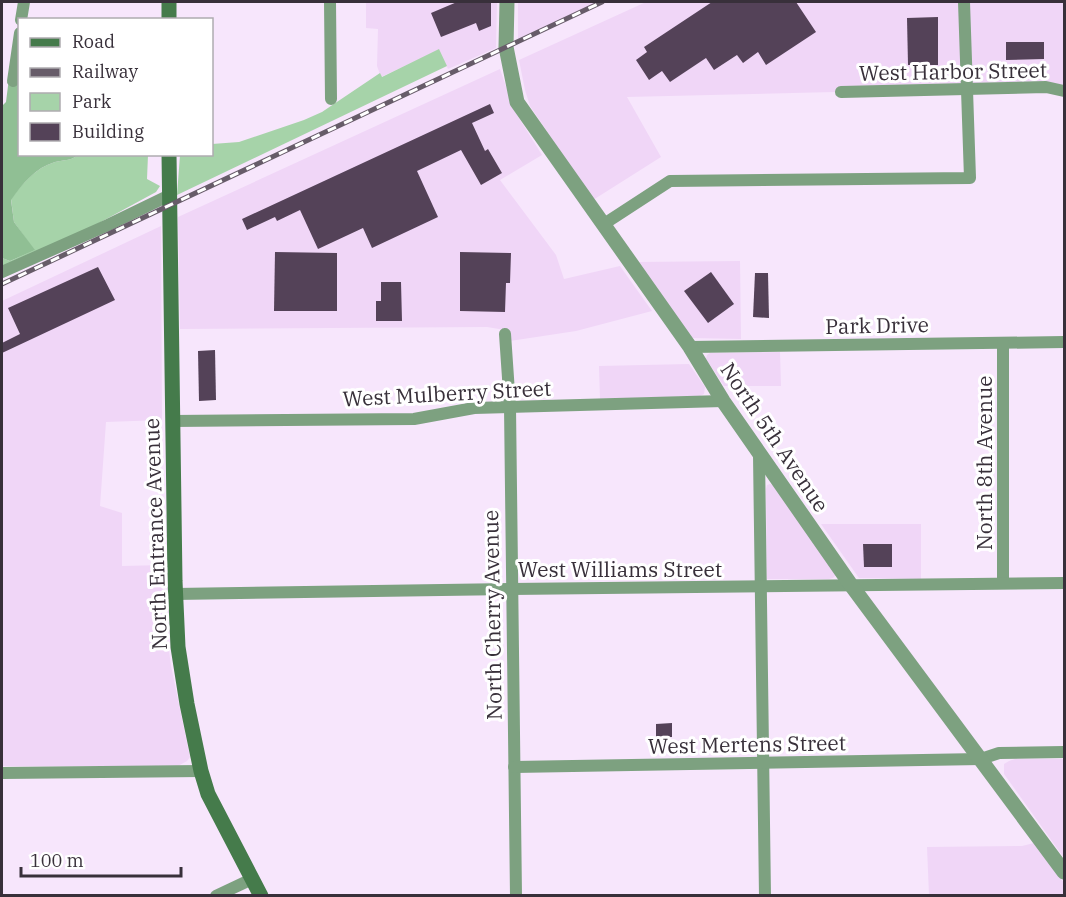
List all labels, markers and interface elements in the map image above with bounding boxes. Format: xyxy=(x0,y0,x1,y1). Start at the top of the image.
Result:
legend xyxy=(18,18,213,156)
text: Road xyxy=(72,30,115,53)
street label: West Harbor Street xyxy=(859,55,1047,87)
text: Railway xyxy=(72,60,138,83)
text: Park xyxy=(72,90,112,113)
text: Building xyxy=(72,120,144,143)
street label: Park Drive xyxy=(825,310,929,340)
street label: North 5th Avenue xyxy=(715,357,835,517)
street label: West Mulberry Street xyxy=(342,374,552,412)
street label: North 8th Avenue xyxy=(970,376,998,550)
street label: North Entrance Avenue xyxy=(137,418,173,650)
street label: North Cherry Avenue xyxy=(476,510,508,720)
street label: West Williams Street xyxy=(518,555,722,583)
street label: West Mertens Street xyxy=(648,728,846,760)
scale bar xyxy=(21,840,182,878)
text: 100 m xyxy=(30,849,84,872)

